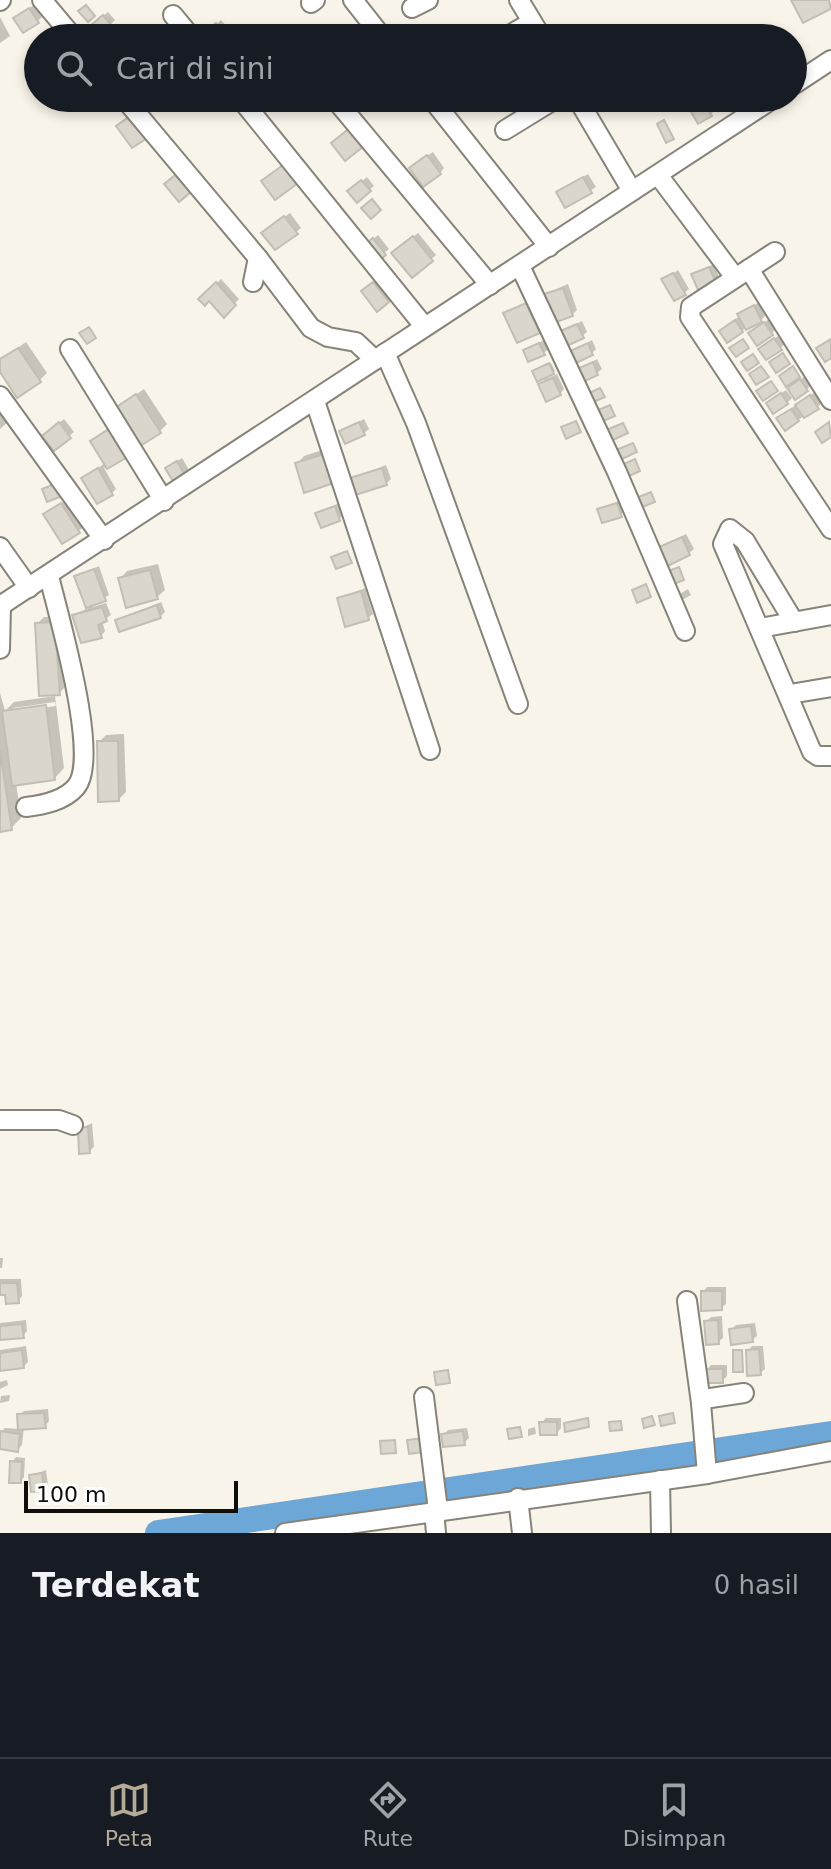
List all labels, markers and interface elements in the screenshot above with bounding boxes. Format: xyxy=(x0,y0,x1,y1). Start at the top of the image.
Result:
search box xyxy=(24,24,807,112)
icon: search xyxy=(52,46,96,90)
text: Cari di sini xyxy=(116,51,274,86)
scale bar xyxy=(24,1477,238,1513)
text: 100 m xyxy=(36,1482,106,1507)
text: Terdekat xyxy=(32,1565,200,1605)
text: 0 hasil xyxy=(714,1570,799,1600)
tab: Peta xyxy=(105,1778,153,1851)
tab: Rute xyxy=(363,1778,413,1851)
tab: Disimpan xyxy=(623,1778,726,1851)

